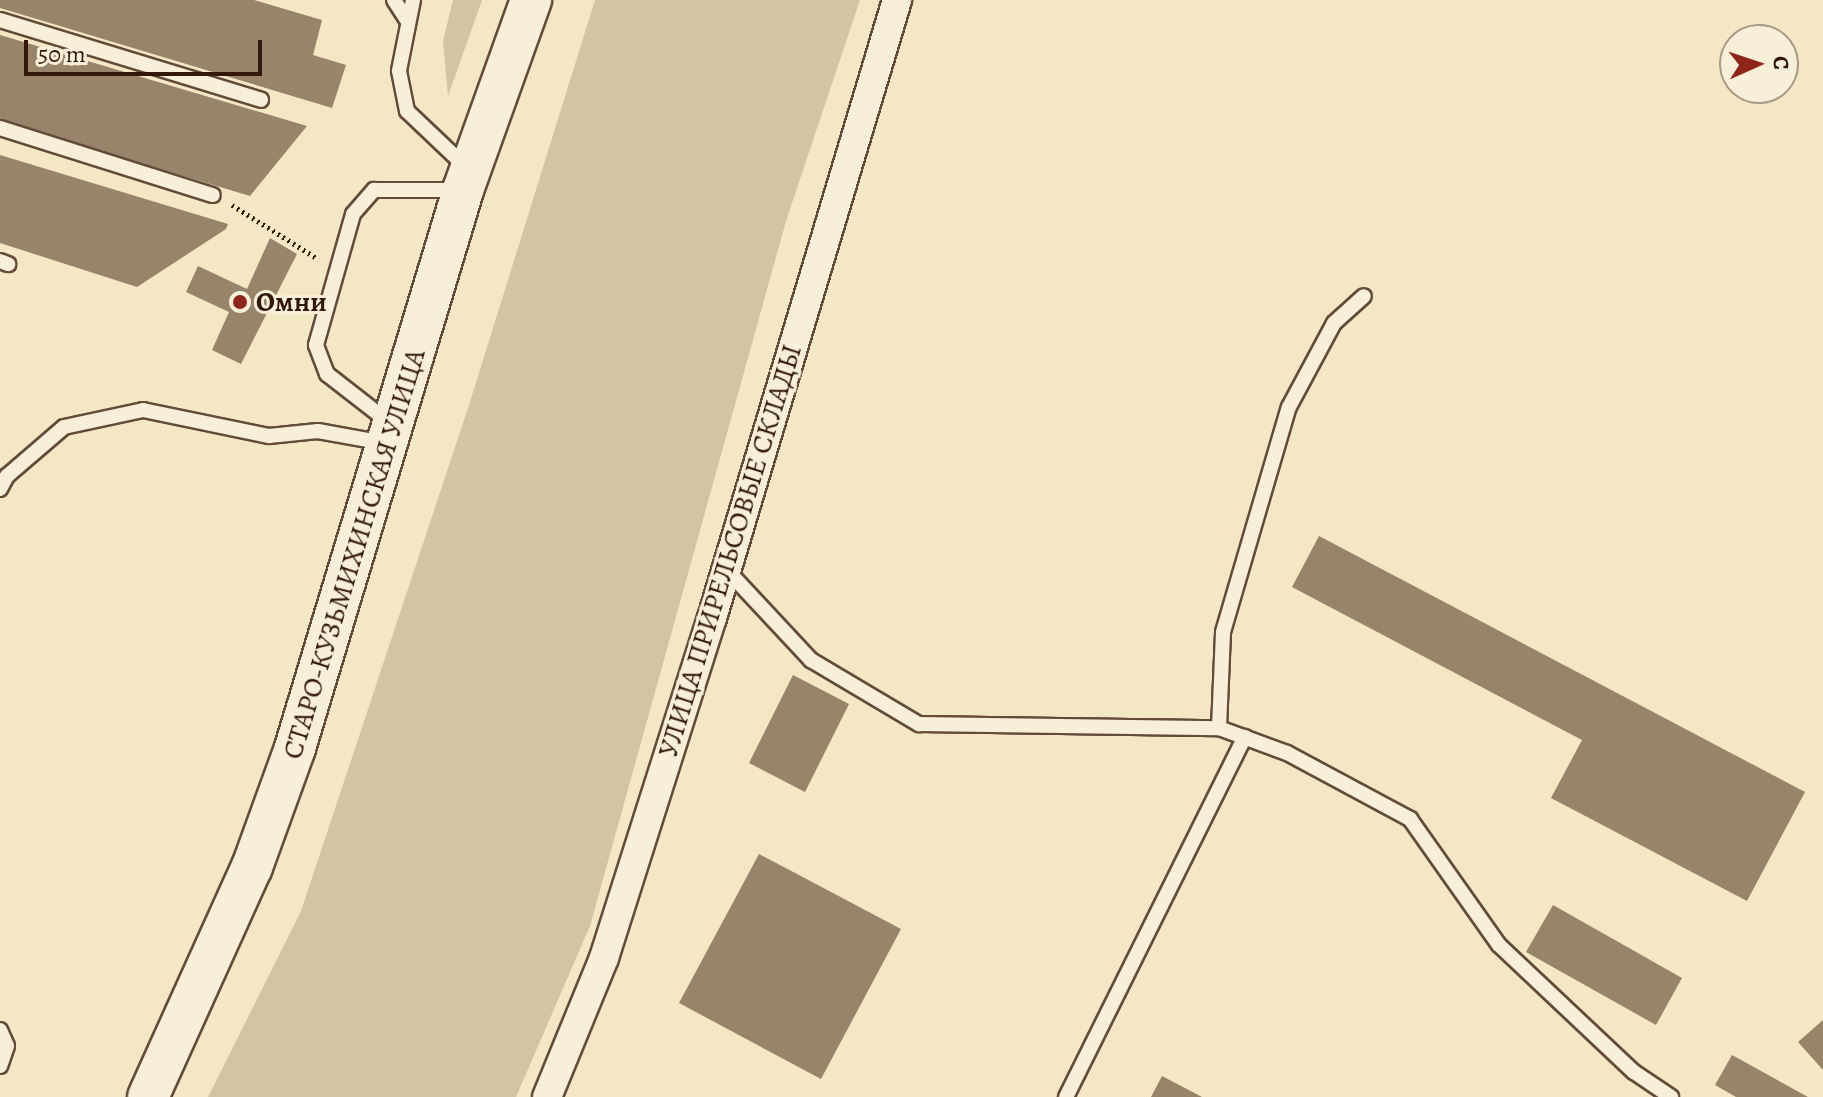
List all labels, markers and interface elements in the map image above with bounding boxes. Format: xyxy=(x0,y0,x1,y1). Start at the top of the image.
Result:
scale bar xyxy=(28,24,266,74)
north arrow xyxy=(1719,24,1799,104)
text: 50 m xyxy=(38,38,86,70)
text: С xyxy=(1766,55,1796,70)
place label: Омни xyxy=(256,285,327,319)
marker: Омни xyxy=(231,293,249,311)
street label: УЛИЦА ПРИРЕЛЬСОВЫЕ СКЛАДЫ xyxy=(651,341,809,761)
street label: СТАРО-КУЗЬМИХИНСКАЯ УЛИЦА xyxy=(276,345,432,763)

